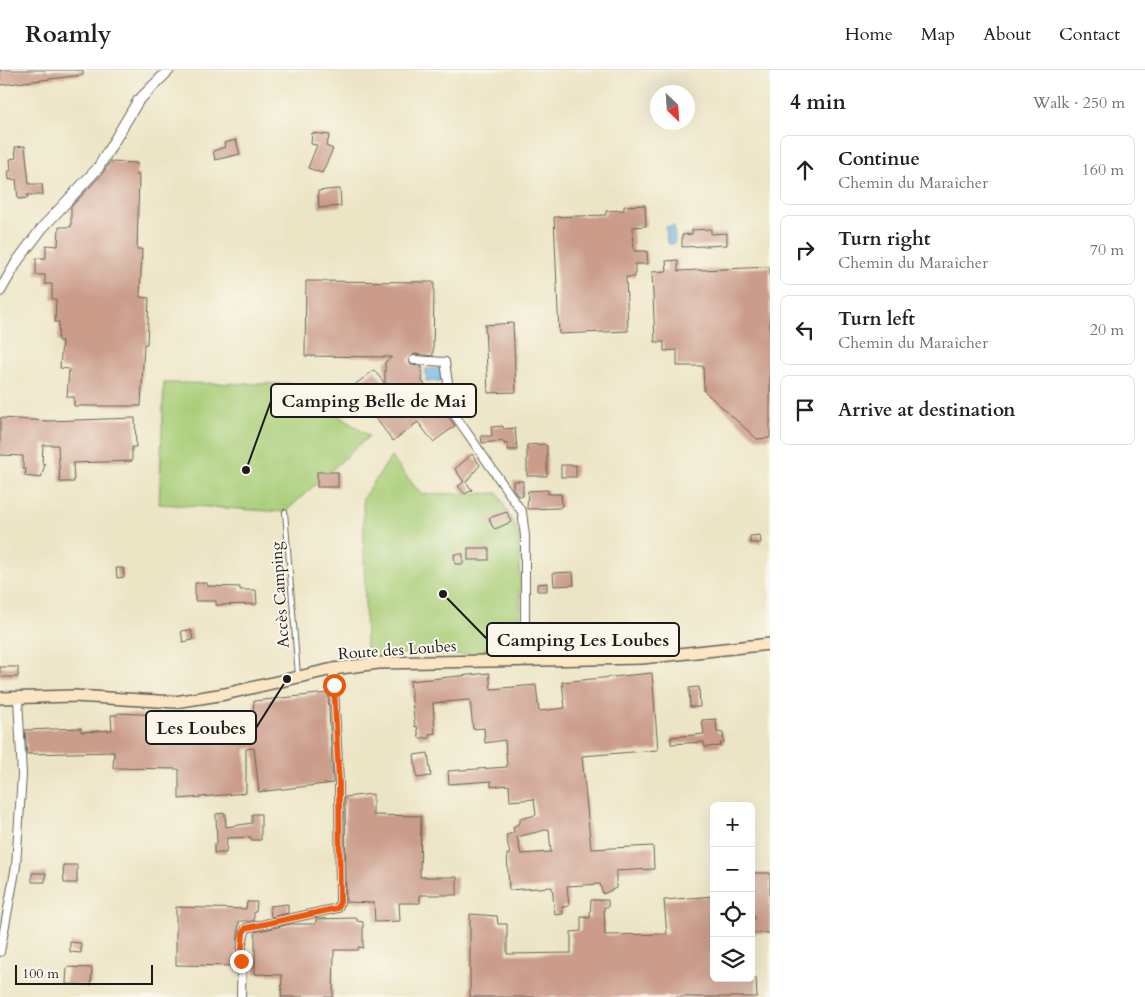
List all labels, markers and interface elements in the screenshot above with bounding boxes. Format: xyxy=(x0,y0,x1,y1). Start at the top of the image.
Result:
text: Roamly xyxy=(25,18,111,51)
text: Home xyxy=(845,22,893,47)
text: Map xyxy=(921,22,955,47)
text: About xyxy=(983,22,1031,47)
text: Contact xyxy=(1059,22,1120,47)
north arrow xyxy=(650,85,695,130)
text: 4 min xyxy=(790,88,846,117)
text: Walk · 250 m xyxy=(1033,92,1125,114)
text: Continue xyxy=(838,146,920,172)
icon: ahead xyxy=(791,156,819,184)
text: 160 m xyxy=(1082,159,1124,181)
text: Chemin du Maraîcher xyxy=(838,172,988,194)
text: Turn right xyxy=(838,226,930,252)
icon: right xyxy=(791,236,819,264)
text: 70 m xyxy=(1090,239,1124,261)
text: Chemin du Maraîcher xyxy=(838,252,988,274)
text: Turn left xyxy=(838,306,915,332)
icon: left xyxy=(791,316,819,344)
text: 20 m xyxy=(1090,319,1124,341)
text: Chemin du Maraîcher xyxy=(838,332,988,354)
callout: Camping Belle de Mai xyxy=(271,384,476,417)
text: Camping Belle de Mai xyxy=(282,389,467,414)
icon: arrive xyxy=(791,396,819,424)
text: Arrive at destination xyxy=(838,397,1015,423)
street label: Accès Camping xyxy=(265,541,295,649)
callout: Camping Les Loubes xyxy=(487,623,679,656)
text: Camping Les Loubes xyxy=(497,628,669,653)
street label: Route des Loubes xyxy=(337,635,457,665)
route start xyxy=(323,674,346,697)
callout: Les Loubes xyxy=(146,711,256,744)
text: Les Loubes xyxy=(156,716,246,741)
map controls xyxy=(710,802,755,982)
button: + xyxy=(710,802,755,847)
button: − xyxy=(710,847,755,892)
button: locate xyxy=(710,892,755,937)
button: layers xyxy=(710,937,755,982)
route end xyxy=(230,950,253,973)
scale bar xyxy=(15,962,152,985)
text: 100 m xyxy=(22,964,59,983)

